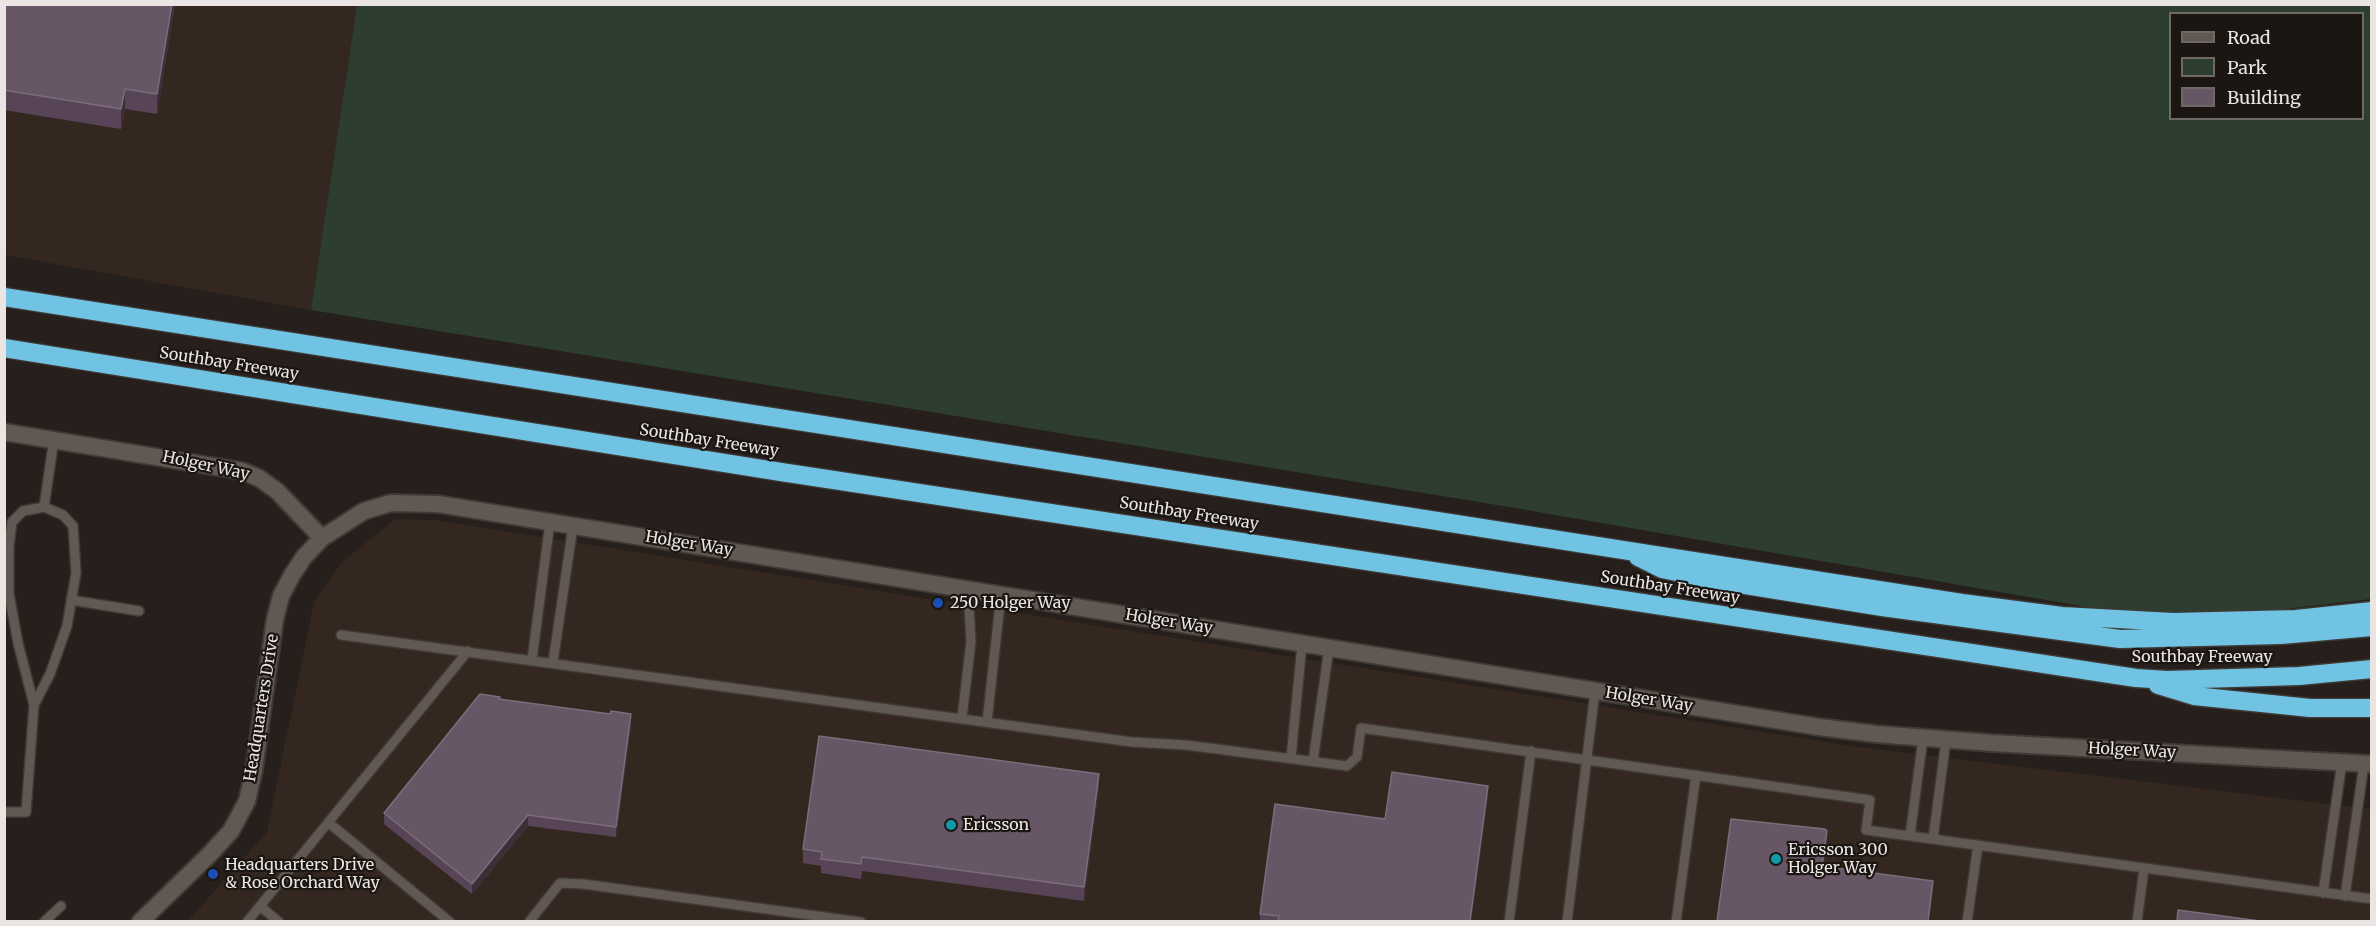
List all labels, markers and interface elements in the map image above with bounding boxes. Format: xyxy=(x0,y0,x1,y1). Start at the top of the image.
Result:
legend xyxy=(2169,12,2364,120)
text: Road xyxy=(2227,26,2271,49)
text: Park xyxy=(2227,56,2267,79)
text: Building xyxy=(2227,86,2301,109)
street label: Southbay Freeway xyxy=(158,343,300,385)
street label: Southbay Freeway xyxy=(638,420,780,462)
street label: Holger Way xyxy=(161,447,251,485)
street label: Southbay Freeway xyxy=(1118,493,1260,535)
street label: Holger Way xyxy=(644,528,734,560)
street label: Southbay Freeway xyxy=(1599,567,1741,609)
place label: 250 Holger Way xyxy=(950,593,1070,613)
marker: 250 Holger Way xyxy=(931,596,945,610)
street label: Holger Way xyxy=(1124,606,1214,638)
street label: Headquarters Drive xyxy=(241,633,283,783)
street label: Southbay Freeway xyxy=(2132,647,2272,667)
street label: Holger Way xyxy=(1604,684,1694,716)
street label: Holger Way xyxy=(2087,739,2177,763)
place label: Ericsson xyxy=(963,815,1029,835)
marker: Ericsson xyxy=(944,818,958,832)
place label: Ericsson 300 Holger Way xyxy=(1788,840,1888,878)
marker: Ericsson 300 Holger Way xyxy=(1769,852,1783,866)
place label: Headquarters Drive & Rose Orchard Way xyxy=(225,855,380,893)
marker: Headquarters Drive & Rose Orchard Way xyxy=(206,867,220,881)

